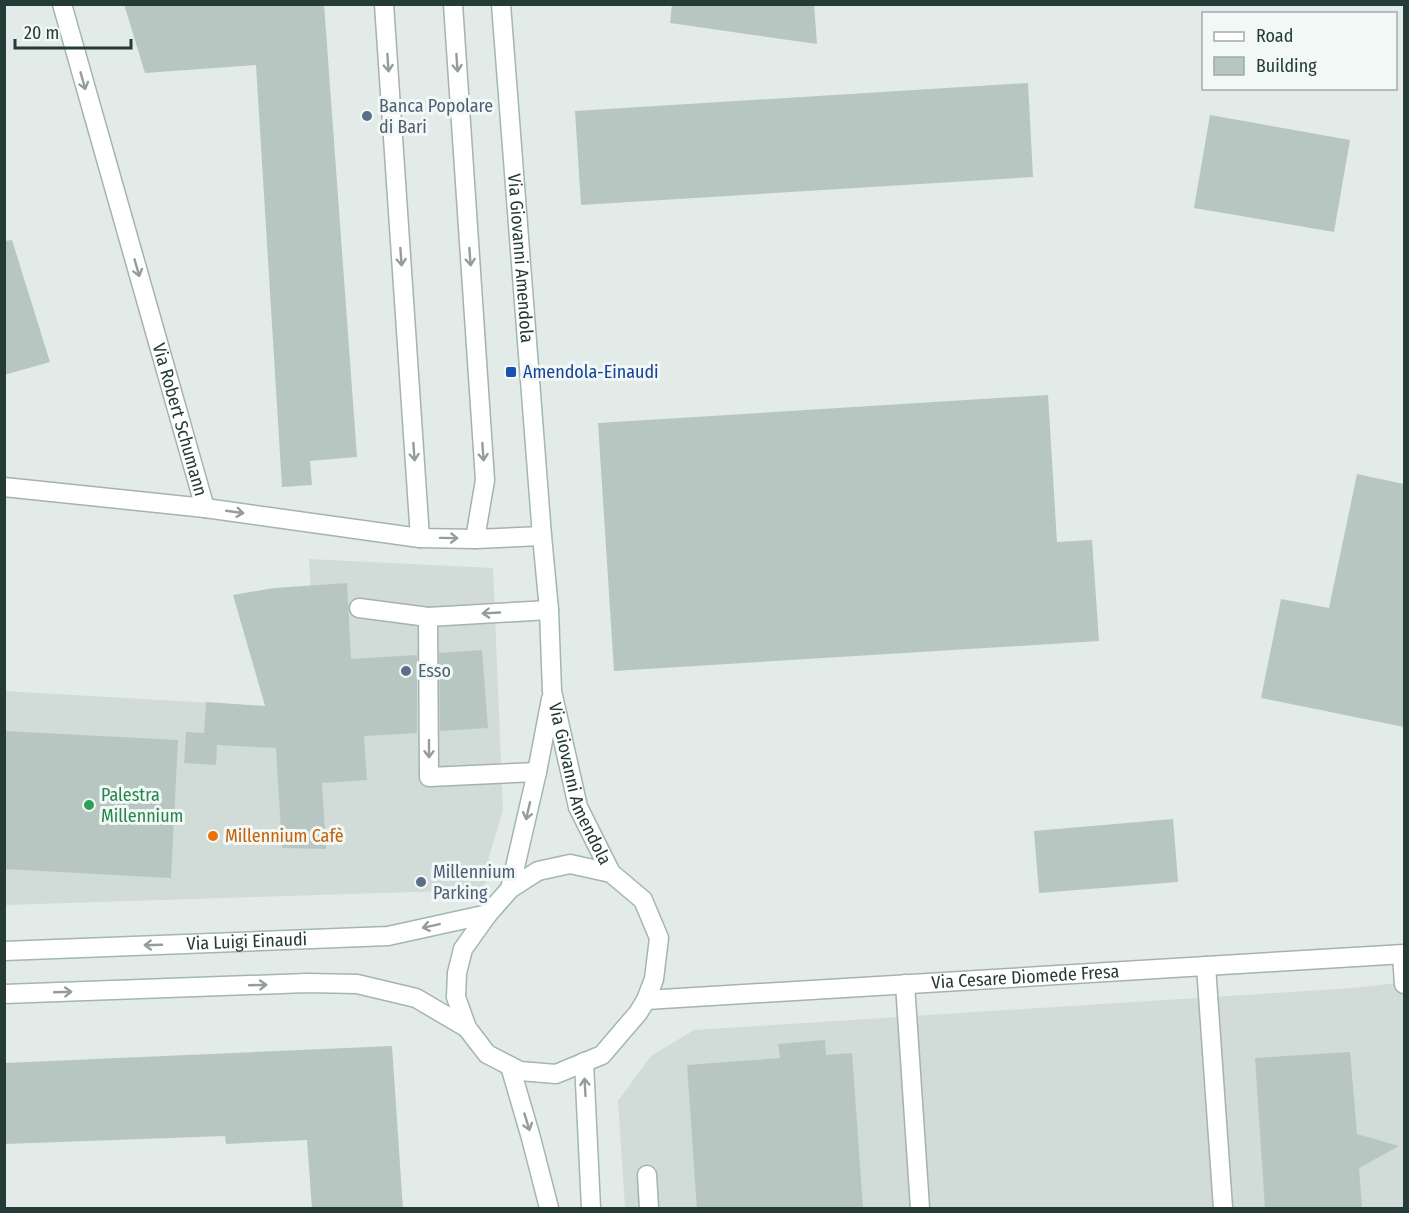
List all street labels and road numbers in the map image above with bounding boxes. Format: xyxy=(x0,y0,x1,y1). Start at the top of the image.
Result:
street label: Via Giovanni Amendola xyxy=(503,173,538,344)
street label: Via Robert Schumann xyxy=(148,341,212,499)
street label: Via Giovanni Amendola xyxy=(544,700,616,868)
street label: Via Luigi Einaudi xyxy=(186,928,308,955)
street label: Via Cesare Diomede Fresa xyxy=(931,960,1120,994)

